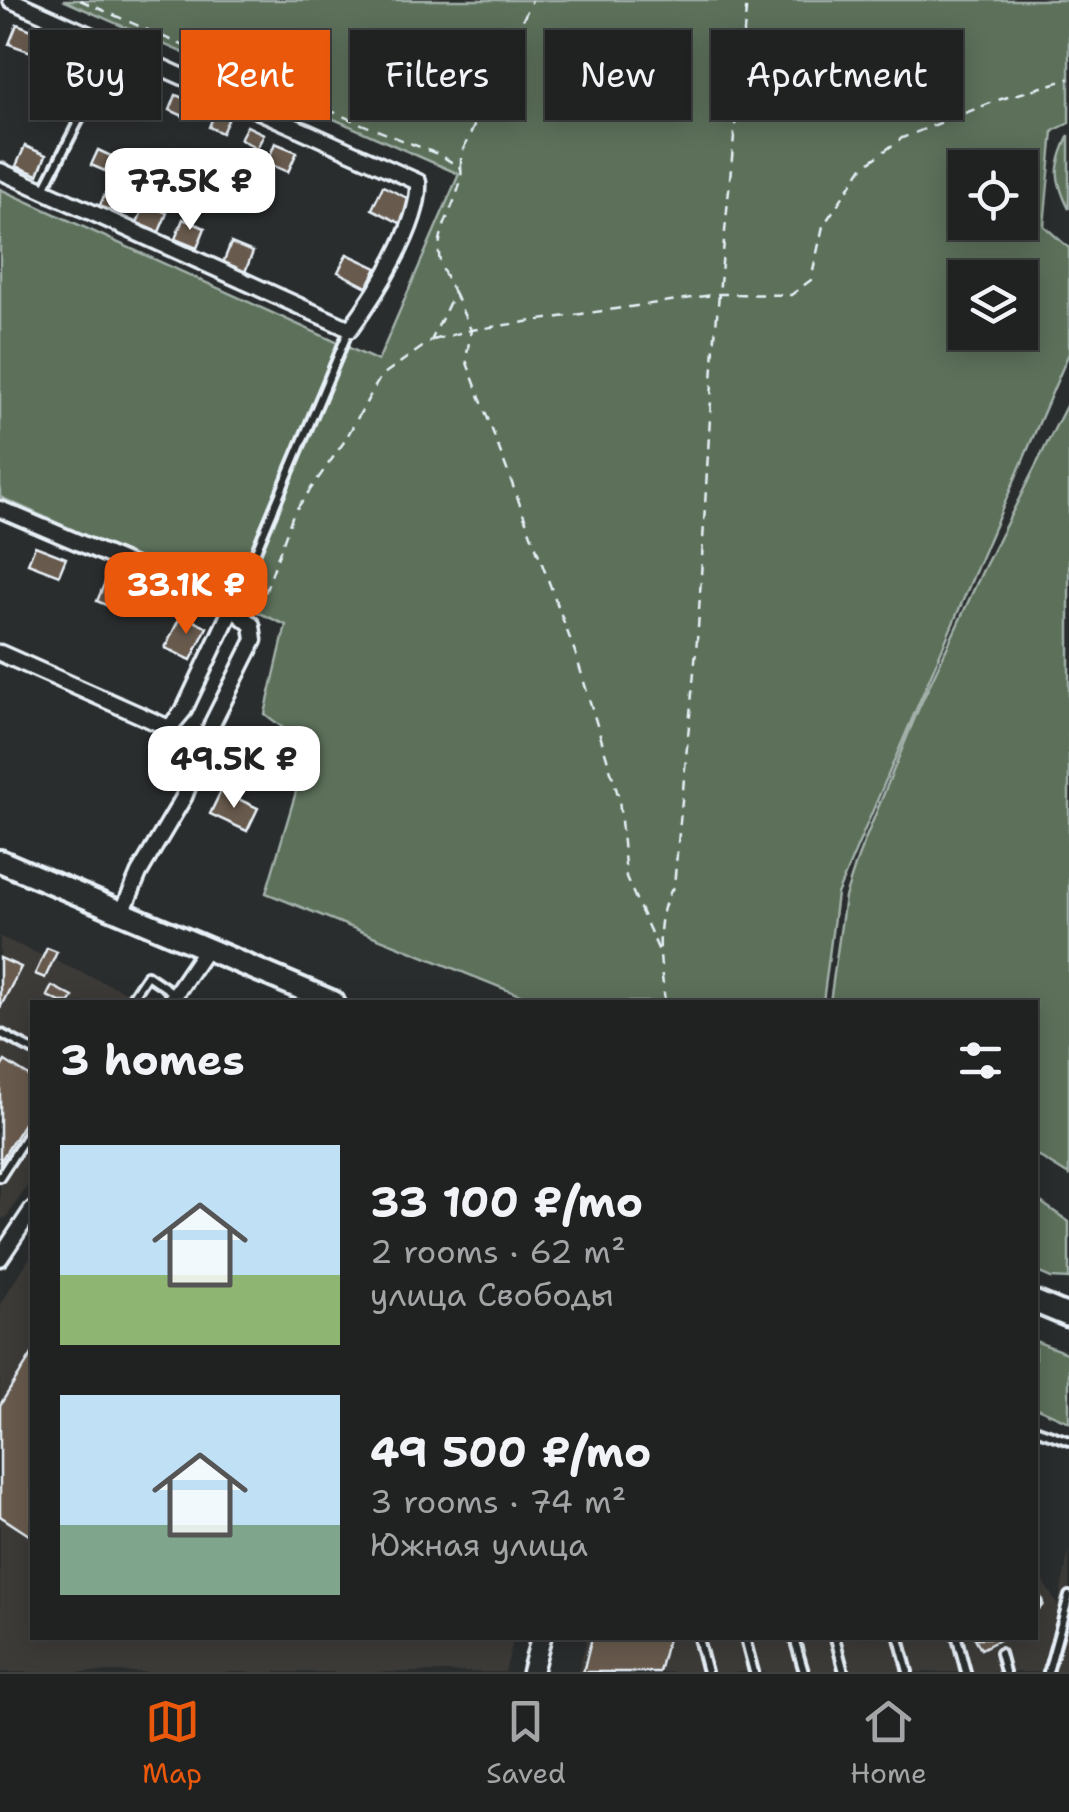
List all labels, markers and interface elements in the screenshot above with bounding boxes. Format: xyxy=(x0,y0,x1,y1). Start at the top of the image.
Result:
chip: Buy xyxy=(30,30,161,120)
chip: Rent xyxy=(181,30,330,120)
chip: Filters xyxy=(350,30,525,120)
chip: New xyxy=(545,30,691,120)
chip: Apartment xyxy=(711,30,963,120)
pin: 77.5K ₽ xyxy=(98,148,282,233)
map controls xyxy=(948,150,1038,350)
button: locate xyxy=(948,150,1038,240)
text: 77.5K ₽ xyxy=(127,159,253,202)
button: layers xyxy=(948,260,1038,350)
pin: 33.1K ₽ xyxy=(94,552,278,637)
text: 33.1K ₽ xyxy=(126,563,246,606)
pin: 49.5K ₽ xyxy=(142,726,326,811)
text: 49.5K ₽ xyxy=(170,737,298,780)
text: 3 homes xyxy=(60,1032,245,1088)
icon: filters xyxy=(953,1033,1008,1088)
text: 33 100 ₽/mo xyxy=(370,1174,643,1230)
icon: home xyxy=(140,1185,260,1305)
text: 2 rooms · 62 m² xyxy=(370,1230,626,1273)
text: улица Свободы xyxy=(370,1273,614,1316)
text: 49 500 ₽/mo xyxy=(370,1424,651,1480)
icon: home xyxy=(140,1435,260,1555)
text: 3 rooms · 74 m² xyxy=(370,1480,626,1523)
text: Южная улица xyxy=(370,1523,588,1566)
tab: Map xyxy=(142,1694,202,1792)
tab: Saved xyxy=(486,1694,566,1792)
tab: Home xyxy=(850,1694,927,1792)

